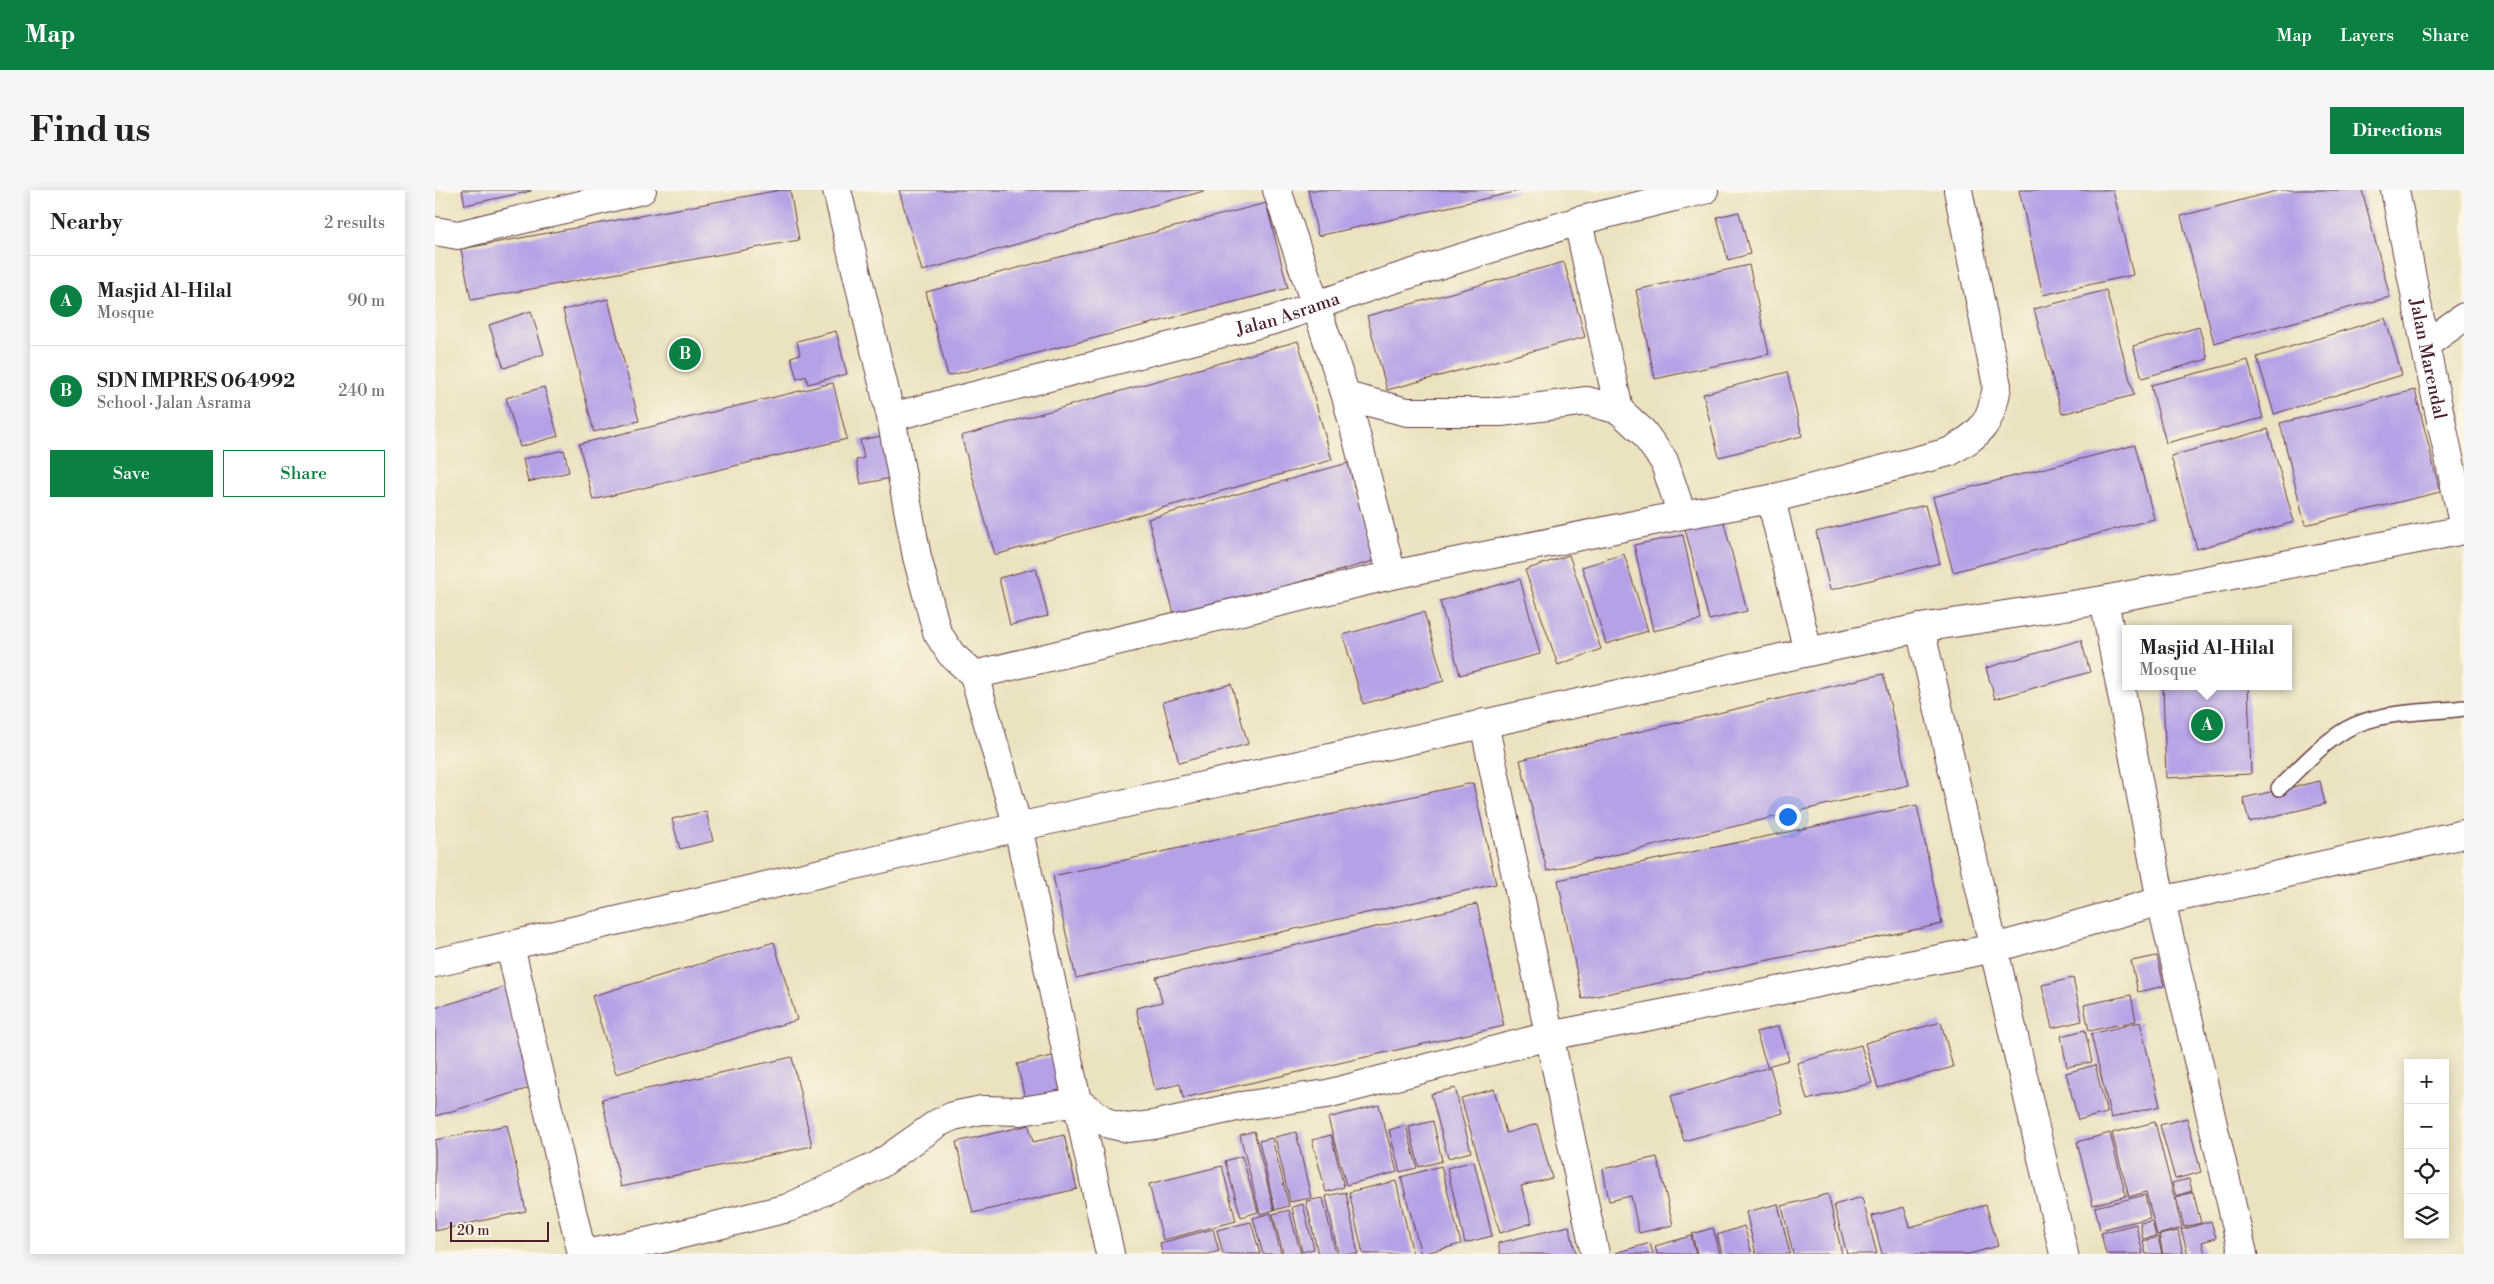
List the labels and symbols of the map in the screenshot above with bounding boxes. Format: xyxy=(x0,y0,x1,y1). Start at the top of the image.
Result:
street label: Jalan Asrama xyxy=(1233,287,1344,341)
street label: Jalan Marendal xyxy=(2404,296,2452,422)
pin: B xyxy=(669,335,701,373)
pin: A xyxy=(2191,706,2223,744)
your location xyxy=(1775,804,1801,830)
scale bar xyxy=(450,1219,549,1242)

